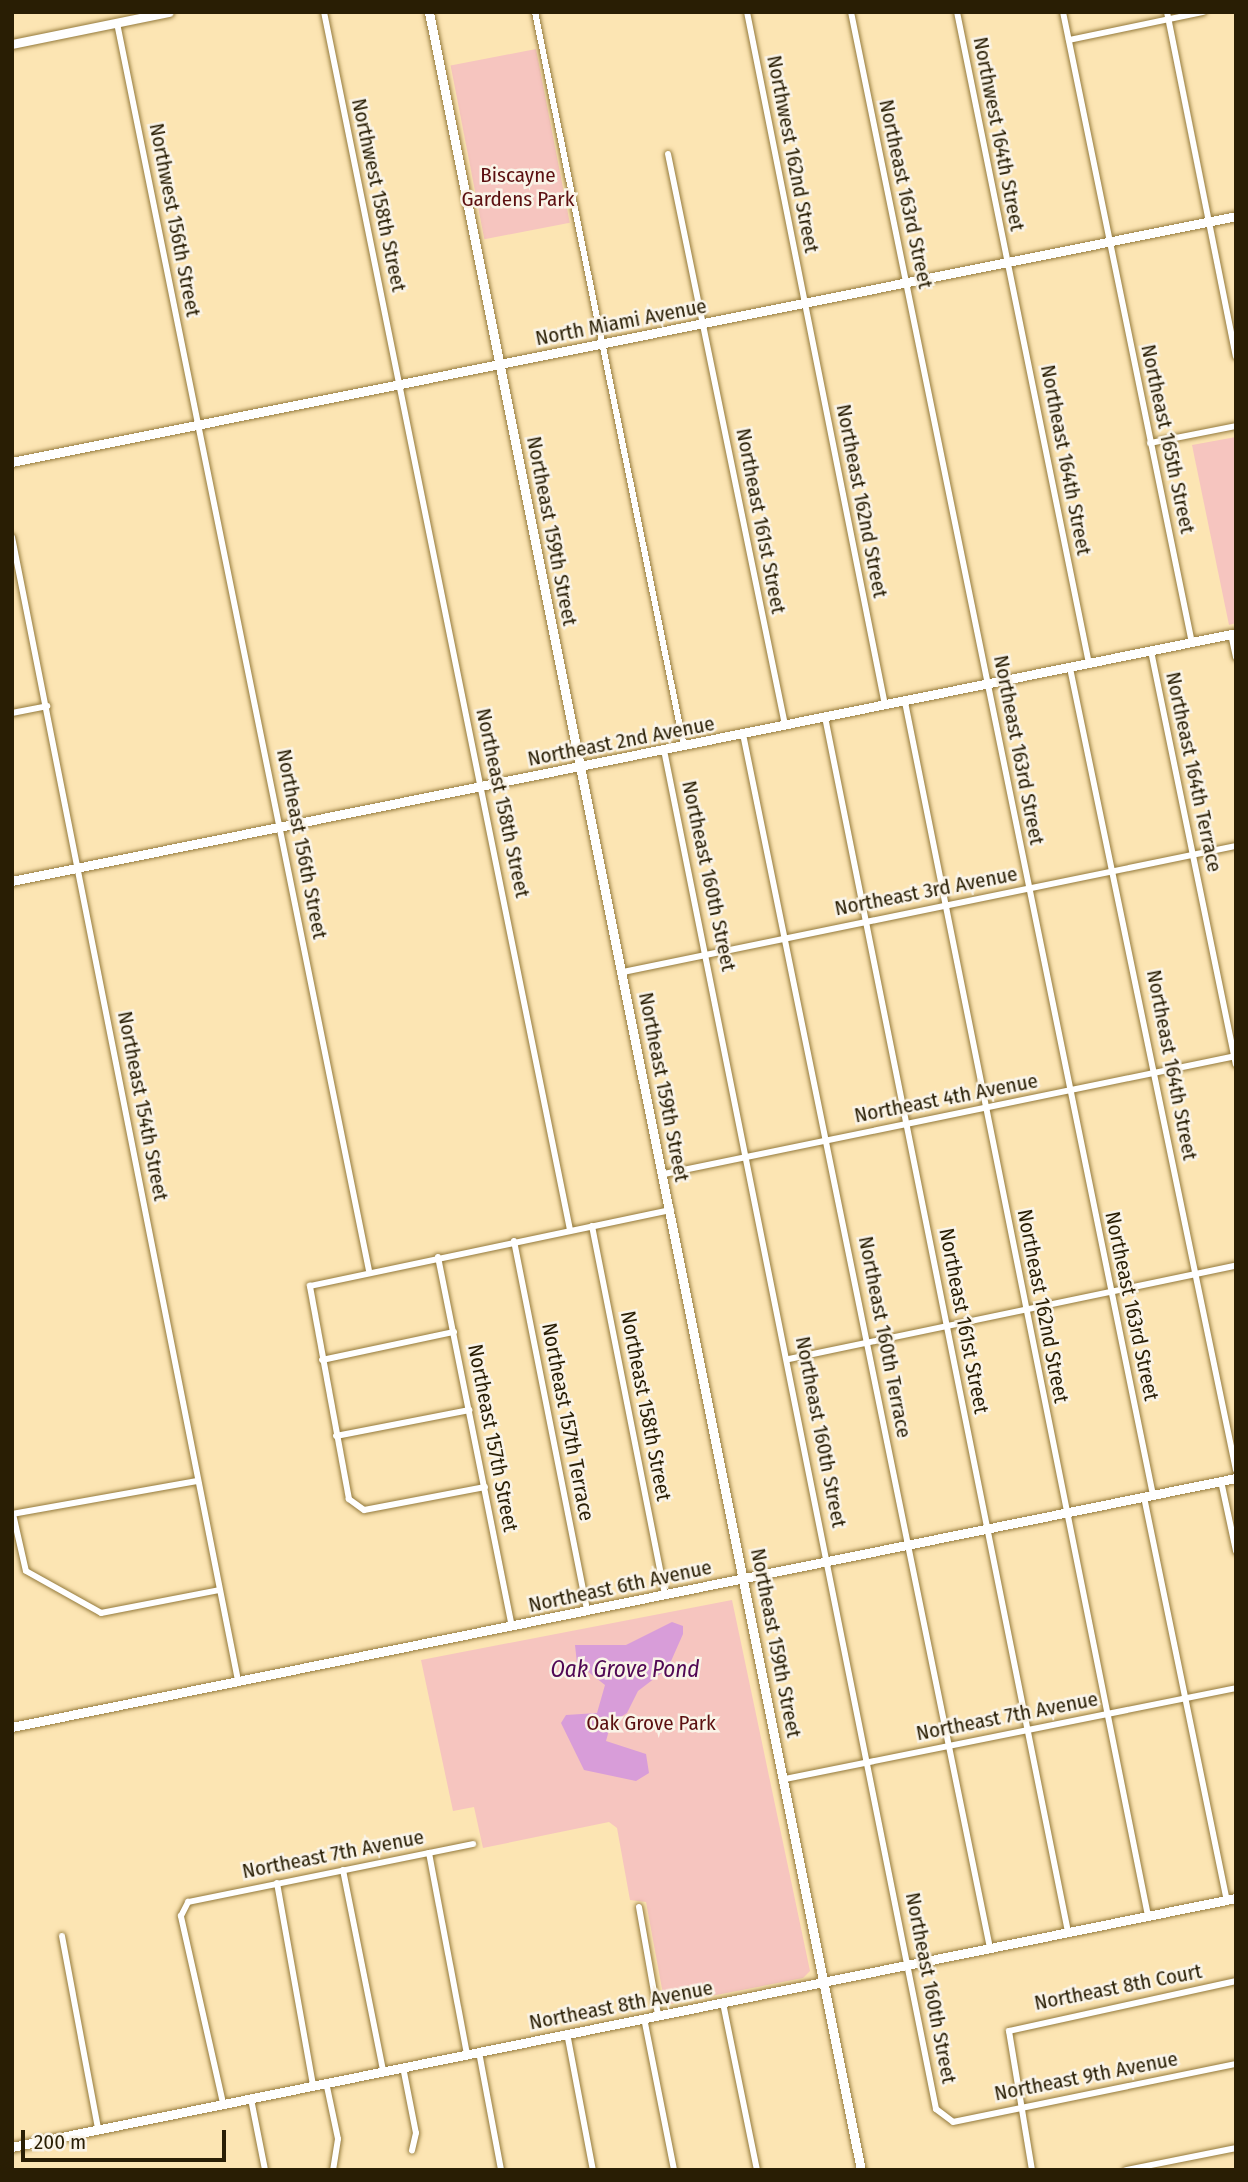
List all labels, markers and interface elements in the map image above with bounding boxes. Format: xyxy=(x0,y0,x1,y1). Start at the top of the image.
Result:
street label: Northwest 164th Street xyxy=(968,35,1030,233)
street label: Northwest 162nd Street xyxy=(762,53,824,255)
street label: Northwest 158th Street xyxy=(346,96,412,294)
street label: Northeast 163rd Street xyxy=(874,97,938,291)
street label: Northwest 156th Street xyxy=(144,121,206,319)
park label: Biscayne Gardens Park xyxy=(462,162,574,212)
street label: North Miami Avenue xyxy=(533,293,709,351)
street label: Northeast 165th Street xyxy=(1136,342,1200,536)
street label: Northeast 164th Street xyxy=(1035,363,1097,557)
street label: Northeast 162nd Street xyxy=(831,402,893,600)
street label: Northeast 161st Street xyxy=(731,426,791,616)
street label: Northeast 159th Street xyxy=(521,434,583,628)
street label: Northeast 163rd Street xyxy=(988,653,1050,847)
street label: Northeast 164th Terrace xyxy=(1160,670,1228,874)
street label: Northeast 158th Street xyxy=(471,706,535,900)
street label: Northeast 2nd Avenue xyxy=(525,711,717,771)
street label: Northeast 156th Street xyxy=(271,747,333,941)
street label: Northeast 160th Street xyxy=(676,778,742,974)
street label: Northeast 3rd Avenue xyxy=(832,861,1020,921)
street label: Northeast 164th Street xyxy=(1141,968,1203,1162)
street label: Northeast 159th Street xyxy=(633,990,695,1184)
street label: Northeast 154th Street xyxy=(112,1009,174,1203)
street label: Northeast 4th Avenue xyxy=(852,1068,1040,1128)
street label: Northeast 162nd Street xyxy=(1012,1207,1074,1405)
street label: Northeast 163rd Street xyxy=(1100,1209,1164,1403)
street label: Northeast 161st Street xyxy=(934,1226,994,1416)
street label: Northeast 160th Terrace xyxy=(853,1234,917,1440)
street label: Northeast 158th Street xyxy=(615,1309,677,1503)
street label: Northeast 157th Terrace xyxy=(536,1321,600,1523)
street label: Northeast 160th Street xyxy=(790,1334,852,1530)
street label: Northeast 157th Street xyxy=(462,1342,524,1534)
street label: Northeast 159th Street xyxy=(745,1546,807,1740)
street label: Northeast 6th Avenue xyxy=(526,1554,714,1618)
water label: Oak Grove Pond xyxy=(550,1655,700,1683)
street label: Northeast 7th Avenue xyxy=(914,1686,1100,1746)
park label: Oak Grove Park xyxy=(586,1710,716,1736)
street label: Northeast 7th Avenue xyxy=(240,1824,426,1884)
street label: Northeast 160th Street xyxy=(900,1890,962,2086)
street label: Northeast 8th Court xyxy=(1032,1958,1204,2016)
street label: Northeast 8th Avenue xyxy=(527,1975,715,2035)
street label: Northeast 9th Avenue xyxy=(992,2046,1180,2106)
scale bar xyxy=(24,2116,229,2160)
text: 200 m xyxy=(34,2129,86,2155)

